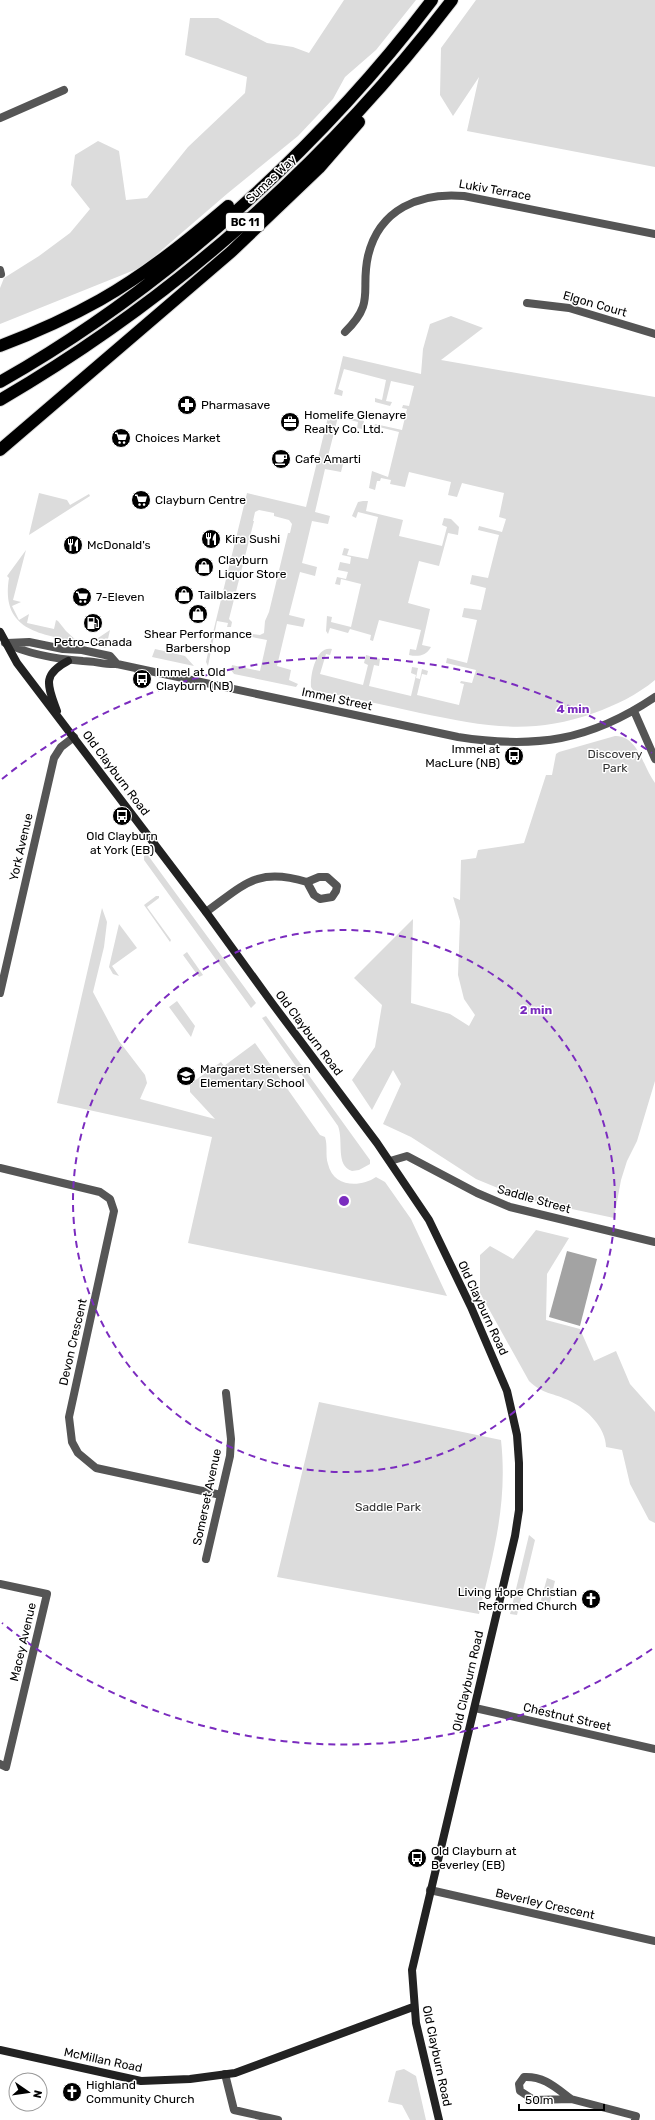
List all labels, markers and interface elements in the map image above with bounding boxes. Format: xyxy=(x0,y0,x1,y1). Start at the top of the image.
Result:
street label: Sumas Way xyxy=(243,152,299,206)
street label: Lukiv Terrace xyxy=(458,177,533,203)
road number: BC 11 xyxy=(226,213,264,231)
street label: Elgon Court xyxy=(561,288,629,320)
pharmacy icon: Pharmasave xyxy=(176,394,198,416)
place label: Pharmasave xyxy=(201,398,271,412)
place label: Homelife Glenayre Realty Co. Ltd. xyxy=(304,408,406,436)
office icon: Homelife Glenayre Realty Co. Ltd. xyxy=(279,411,301,433)
supermarket icon: Choices Market xyxy=(110,427,132,449)
place label: Choices Market xyxy=(135,431,221,445)
cafe icon: Cafe Amarti xyxy=(270,448,292,470)
place label: Cafe Amarti xyxy=(295,452,361,466)
supermarket icon: Clayburn Centre xyxy=(130,489,152,511)
place label: Clayburn Centre xyxy=(155,493,246,507)
restaurant icon: Kira Sushi xyxy=(200,528,222,550)
place label: Kira Sushi xyxy=(225,532,280,546)
restaurant icon: McDonald's xyxy=(62,534,84,556)
place label: McDonald's xyxy=(87,538,151,552)
place label: Clayburn Liquor Store xyxy=(218,553,287,581)
shop icon: Clayburn Liquor Store xyxy=(193,556,215,578)
shop icon: Tailblazers xyxy=(173,584,195,606)
supermarket icon: 7-Eleven xyxy=(71,586,93,608)
place label: Tailblazers xyxy=(198,588,256,602)
place label: 7-Eleven xyxy=(96,590,145,604)
shop icon: Shear Performance Barbershop xyxy=(187,603,209,625)
fuel station icon: Petro-Canada xyxy=(82,612,104,634)
place label: Shear Performance Barbershop xyxy=(144,627,252,655)
place label: Petro-Canada xyxy=(54,635,132,649)
place label: Immel at Old Clayburn (NB) xyxy=(156,665,233,693)
bus stop icon: Immel at Old Clayburn (NB) xyxy=(131,668,153,690)
street label: Immel Street xyxy=(300,685,374,713)
text: 4 min xyxy=(557,702,590,716)
street label: Old Clayburn Road xyxy=(80,728,152,818)
place label: Immel at MacLure (NB) xyxy=(425,742,500,770)
bus stop icon: Immel at MacLure (NB) xyxy=(503,745,525,767)
park label: Discovery Park xyxy=(588,747,643,775)
bus stop icon: Old Clayburn at York (EB) xyxy=(111,805,133,827)
street label: York Avenue xyxy=(6,812,36,882)
place label: Old Clayburn at York (EB) xyxy=(86,829,158,857)
street label: Old Clayburn Road xyxy=(273,988,345,1078)
text: 2 min xyxy=(520,1003,553,1017)
place label: Margaret Stenersen Elementary School xyxy=(200,1062,311,1090)
school or university icon: Margaret Stenersen Elementary School xyxy=(175,1065,197,1087)
street label: Saddle Street xyxy=(496,1182,573,1216)
centre of rings xyxy=(337,1194,351,1208)
street label: Old Clayburn Road xyxy=(455,1258,511,1358)
street label: Devon Crescent xyxy=(56,1297,90,1387)
street label: Somerset Avenue xyxy=(190,1447,224,1547)
park label: Saddle Park xyxy=(355,1500,422,1514)
place label: Living Hope Christian Reformed Church xyxy=(458,1585,577,1613)
church icon: Living Hope Christian Reformed Church xyxy=(580,1588,602,1610)
street label: Macey Avenue xyxy=(7,1601,39,1683)
street label: Old Clayburn Road xyxy=(450,1629,486,1733)
street label: Chestnut Street xyxy=(522,1700,613,1734)
place label: Old Clayburn at Beverley (EB) xyxy=(431,1844,517,1872)
bus stop icon: Old Clayburn at Beverley (EB) xyxy=(406,1847,428,1869)
street label: Beverley Crescent xyxy=(494,1886,596,1922)
street label: Old Clayburn Road xyxy=(419,2004,455,2108)
street label: McMillan Road xyxy=(63,2045,143,2075)
north arrow xyxy=(8,2072,48,2112)
place label: Highland Community Church xyxy=(86,2078,194,2106)
church icon: Highland Community Church xyxy=(61,2081,83,2103)
scale bar xyxy=(519,2086,604,2112)
text: N xyxy=(30,2089,44,2100)
text: 50 m xyxy=(525,2093,553,2107)

